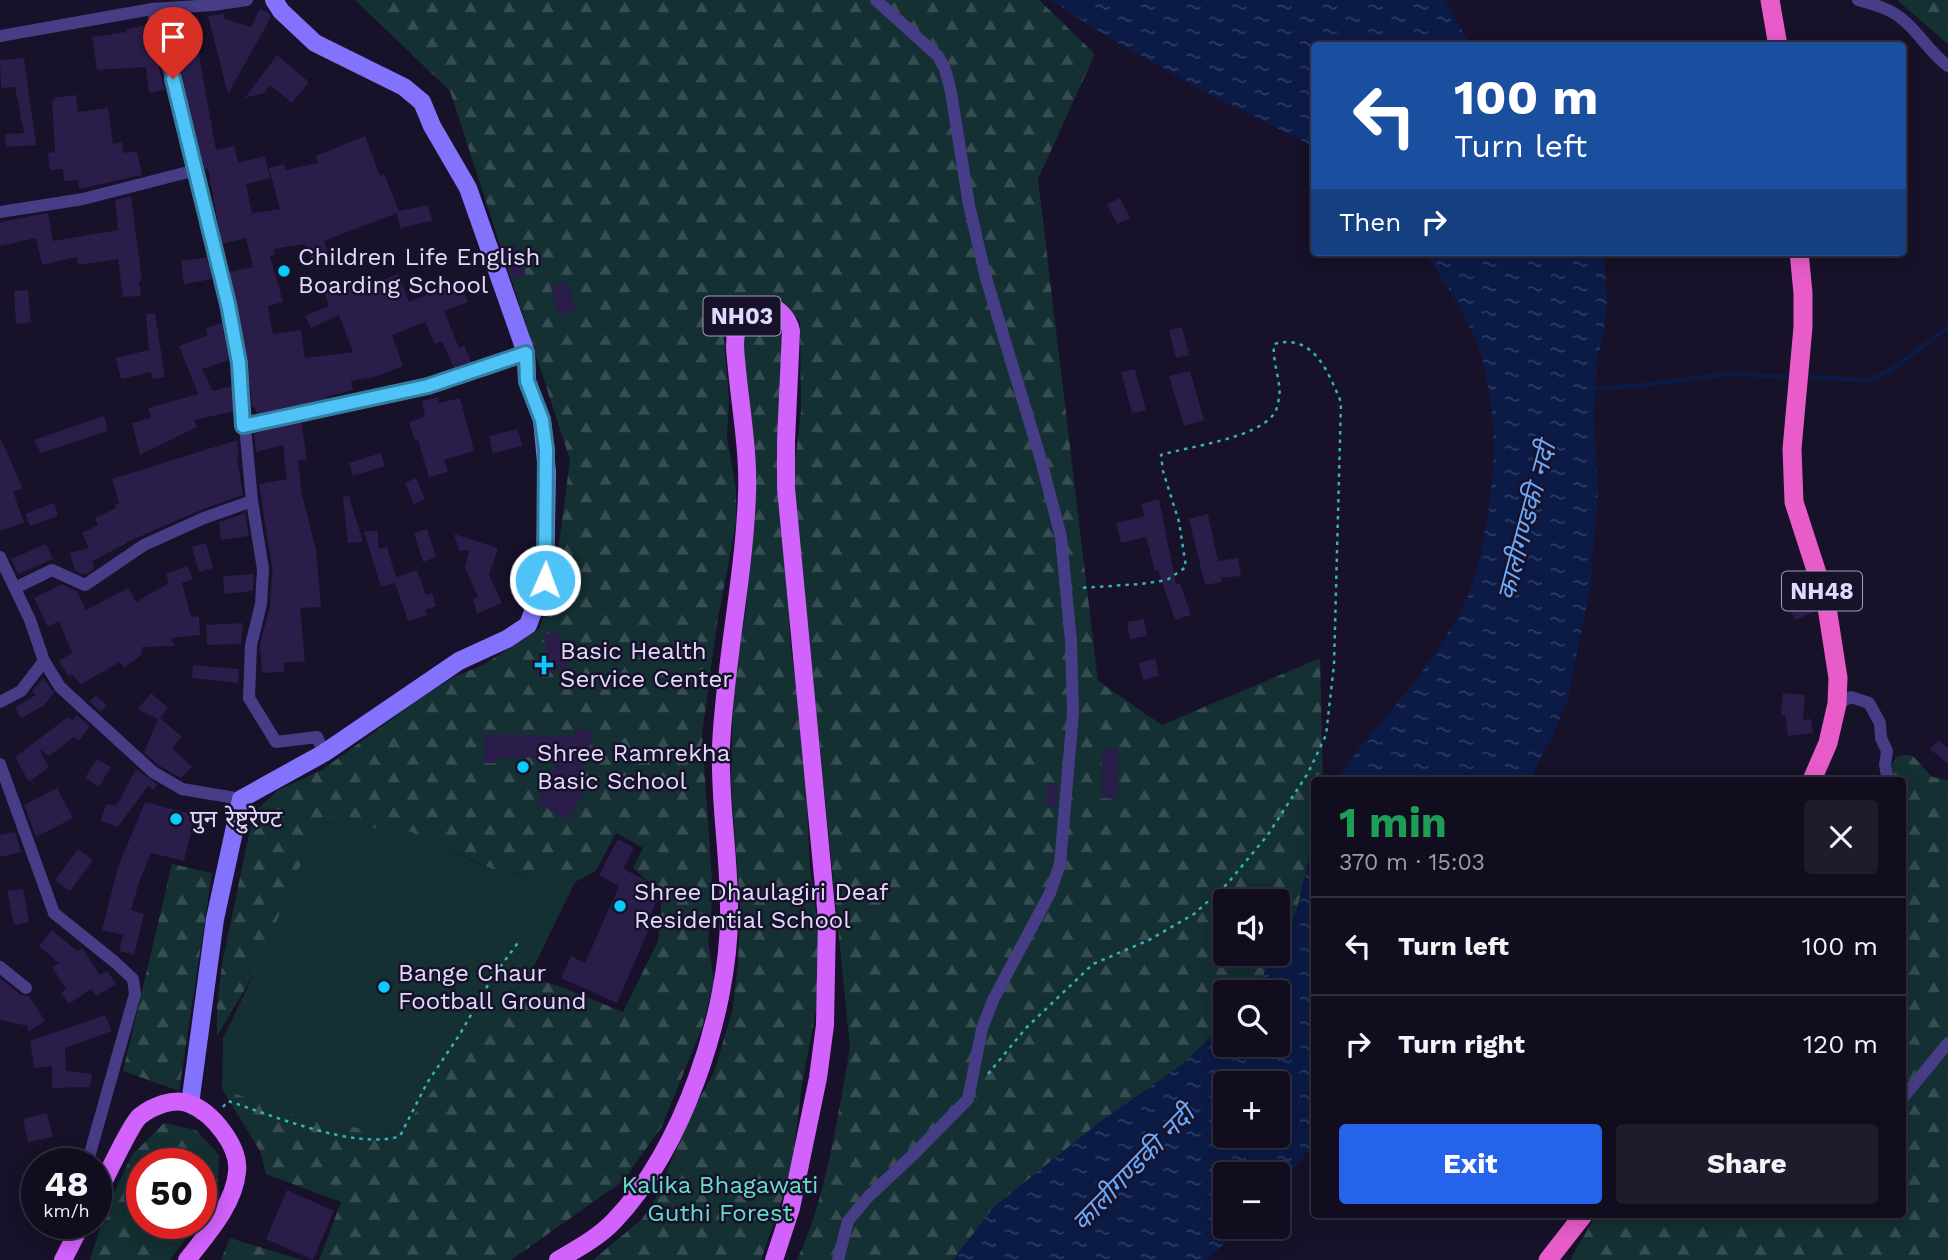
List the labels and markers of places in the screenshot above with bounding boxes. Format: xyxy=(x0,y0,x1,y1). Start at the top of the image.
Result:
pin xyxy=(143,7,203,79)
place label: Children Life English Boarding School xyxy=(298,243,540,299)
marker: Children Life English Boarding School xyxy=(276,263,292,279)
place label: Basic Health Service Center xyxy=(560,637,732,693)
marker: Basic Health Service Center xyxy=(534,655,554,675)
place label: Shree Ramrekha Basic School xyxy=(537,739,730,795)
marker: Shree Ramrekha Basic School xyxy=(515,759,531,775)
place label: पुन रेष्टुरेण्ट xyxy=(190,805,283,834)
marker: पुन रेष्टुरेण्ट xyxy=(168,811,184,827)
place label: Shree Dhaulagiri Deaf Residential School xyxy=(634,878,889,934)
marker: Shree Dhaulagiri Deaf Residential School xyxy=(612,898,628,914)
place label: Bange Chaur Football Ground xyxy=(398,959,587,1015)
marker: Bange Chaur Football Ground xyxy=(376,979,392,995)

